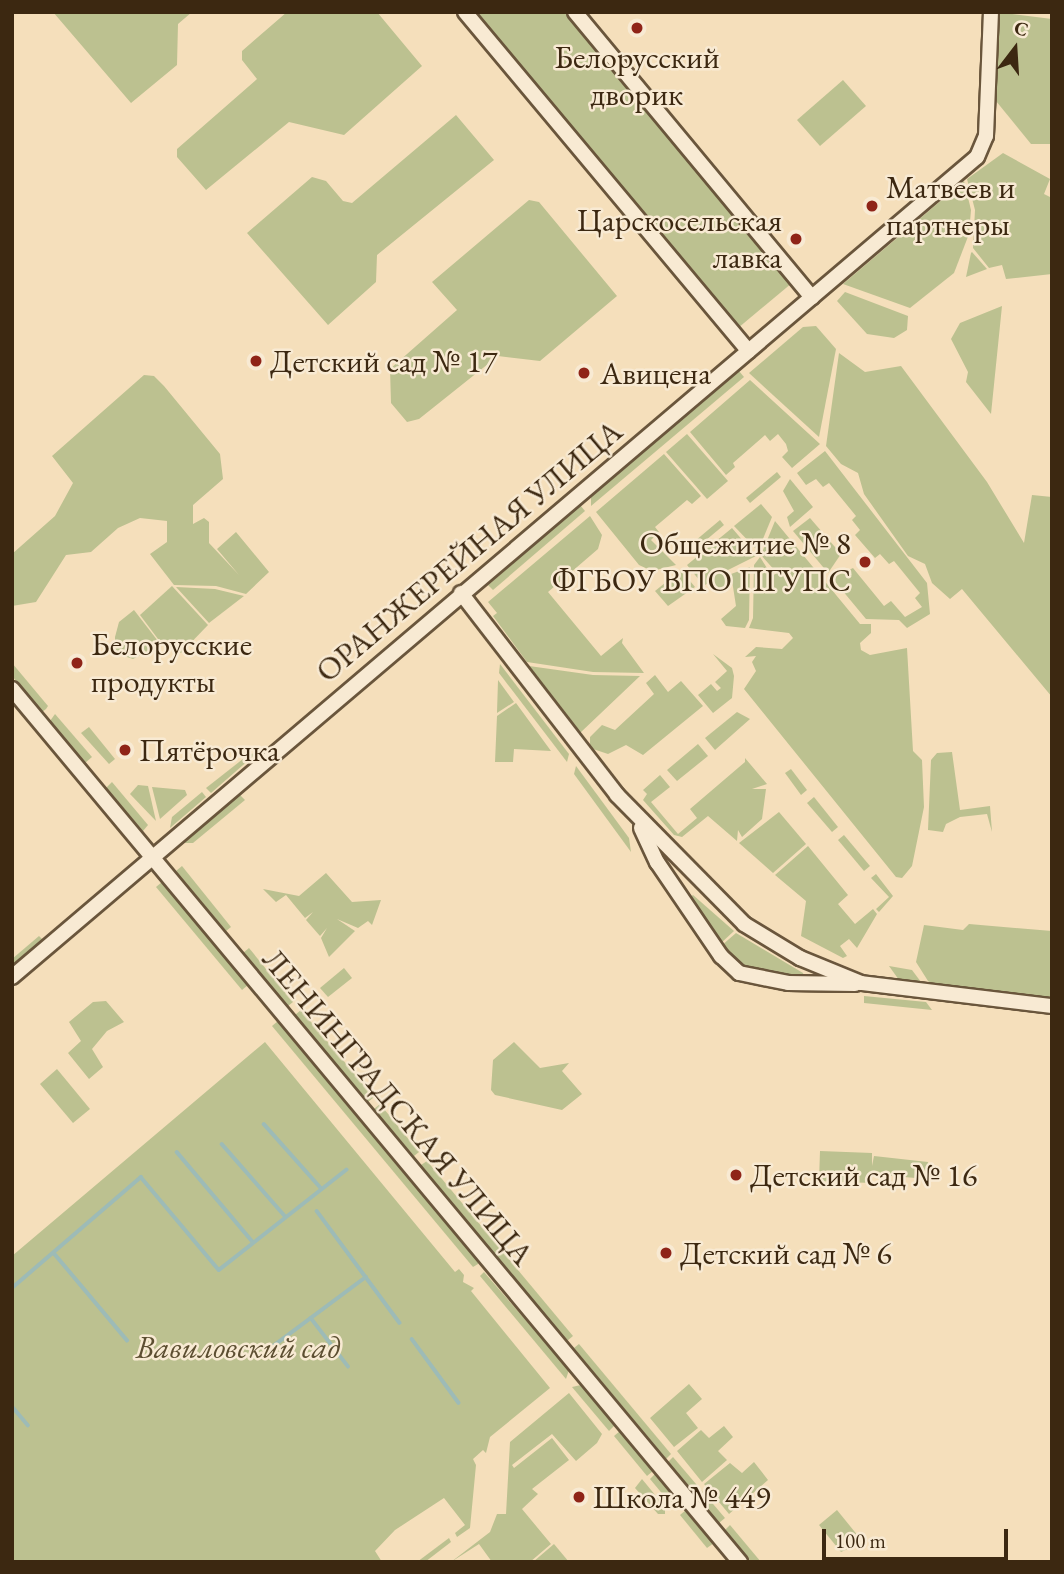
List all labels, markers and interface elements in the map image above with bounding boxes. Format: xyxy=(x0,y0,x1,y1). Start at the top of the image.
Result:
north arrow xyxy=(980,14,1050,84)
text: С xyxy=(1011,15,1031,42)
marker: Белорусский дворик xyxy=(629,20,645,36)
place label: Белорусский дворик xyxy=(554,39,720,114)
place label: Матвеев и партнеры xyxy=(886,169,1015,244)
marker: Матвеев и партнеры xyxy=(864,198,880,214)
place label: Царскосельская лавка xyxy=(577,202,782,277)
marker: Царскосельская лавка xyxy=(788,231,804,247)
place label: Детский сад № 17 xyxy=(270,342,497,380)
marker: Детский сад № 17 xyxy=(248,353,264,369)
place label: Авицена xyxy=(600,354,711,392)
marker: Авицена xyxy=(574,363,594,383)
street label: ОРАНЖЕРЕЙНАЯ УЛИЦА xyxy=(308,412,630,690)
place label: Общежитие № 8 ФГБОУ ВПО ПГУПС xyxy=(552,525,851,600)
marker: Общежитие № 8 ФГБОУ ВПО ПГУПС xyxy=(857,554,873,570)
place label: Белорусские продукты xyxy=(91,626,252,701)
marker: Белорусские продукты xyxy=(69,655,85,671)
place label: Пятёрочка xyxy=(139,731,280,769)
marker: Пятёрочка xyxy=(117,742,133,758)
street label: ЛЕНИНГРАДСКАЯ УЛИЦА xyxy=(254,941,542,1273)
place label: Детский сад № 16 xyxy=(750,1156,977,1194)
marker: Детский сад № 16 xyxy=(728,1167,744,1183)
place label: Детский сад № 6 xyxy=(680,1234,892,1272)
marker: Детский сад № 6 xyxy=(658,1245,674,1261)
park label: Вавиловский сад xyxy=(136,1328,340,1366)
place label: Школа № 449 xyxy=(593,1478,771,1516)
marker: Школа № 449 xyxy=(571,1489,587,1505)
scale bar xyxy=(826,1514,1012,1558)
text: 100 m xyxy=(835,1527,886,1554)

